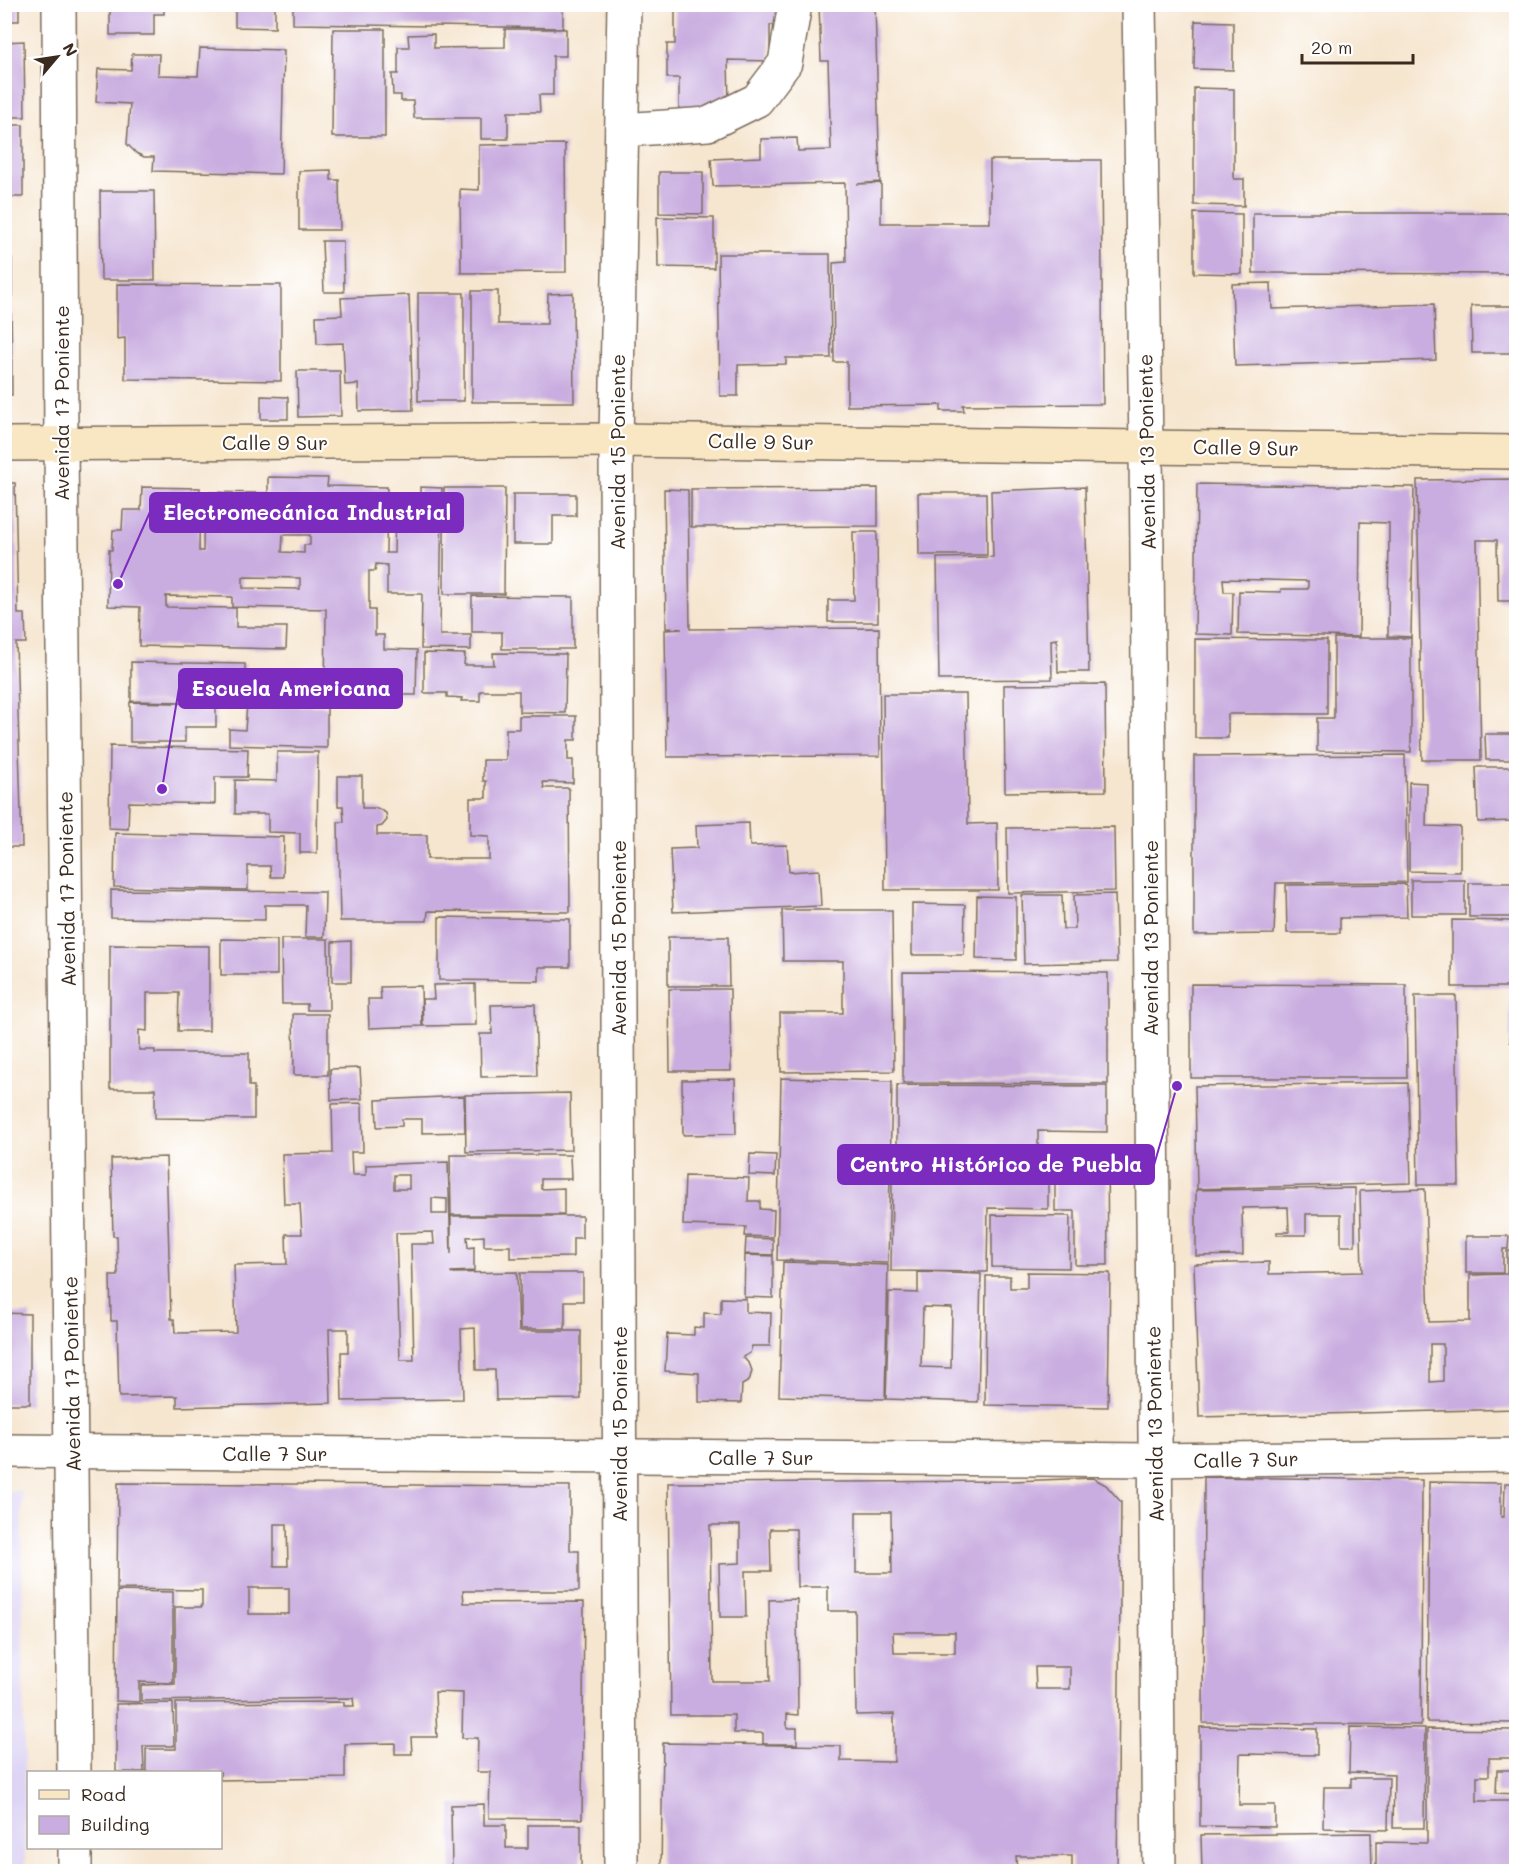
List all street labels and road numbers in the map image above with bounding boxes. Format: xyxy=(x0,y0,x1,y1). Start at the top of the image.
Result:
street label: Avenida 17 Poniente xyxy=(48,305,74,501)
street label: Avenida 15 Poniente xyxy=(604,354,630,550)
street label: Avenida 13 Poniente xyxy=(1131,354,1161,550)
street label: Calle 9 Sur xyxy=(708,427,814,455)
street label: Calle 9 Sur xyxy=(222,429,328,455)
street label: Calle 9 Sur xyxy=(1193,433,1299,461)
street label: Avenida 17 Poniente xyxy=(51,791,81,987)
street label: Avenida 15 Poniente xyxy=(605,840,631,1036)
street label: Avenida 13 Poniente xyxy=(1137,840,1163,1036)
street label: Avenida 17 Poniente xyxy=(56,1276,86,1472)
street label: Avenida 15 Poniente xyxy=(606,1326,632,1522)
street label: Avenida 13 Poniente xyxy=(1139,1326,1169,1522)
street label: Calle 7 Sur xyxy=(222,1440,328,1466)
street label: Calle 7 Sur xyxy=(708,1444,814,1470)
street label: Calle 7 Sur xyxy=(1193,1445,1299,1473)

